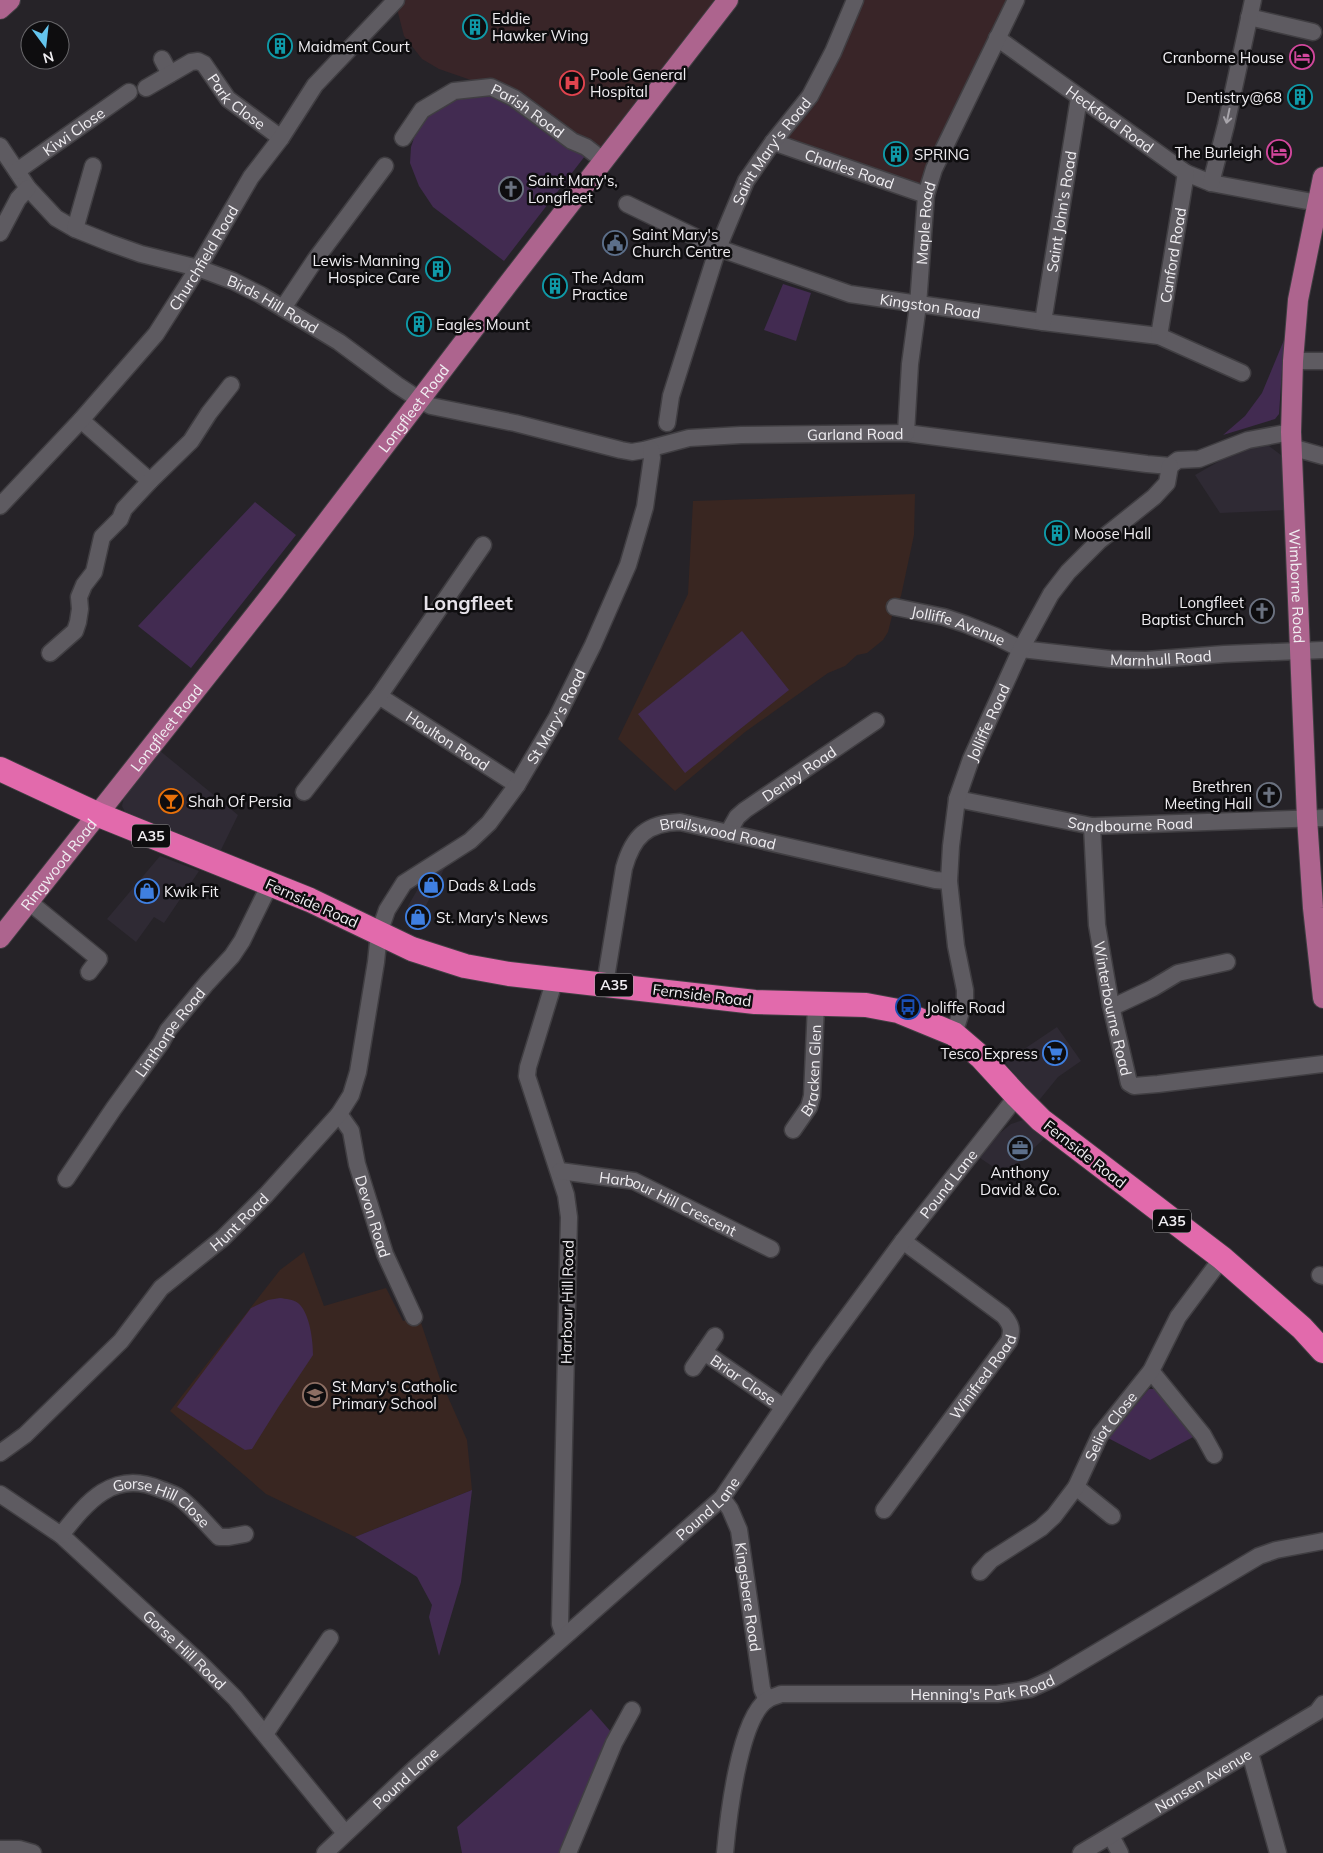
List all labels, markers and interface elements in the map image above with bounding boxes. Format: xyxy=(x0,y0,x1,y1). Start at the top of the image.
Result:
place label: Eddie Hawker Wing xyxy=(492,9,589,45)
building icon: Eddie Hawker Wing xyxy=(462,14,488,40)
north arrow xyxy=(20,20,70,70)
building icon: Maidment Court xyxy=(267,33,293,59)
place label: Maidment Court xyxy=(298,37,410,56)
hotel icon: Cranborne House xyxy=(1289,44,1315,70)
text: N xyxy=(41,47,56,68)
place label: Cranborne House xyxy=(1162,48,1284,67)
place label: Poole General Hospital xyxy=(590,65,686,101)
street label: Park Close xyxy=(204,70,270,133)
hospital icon: Poole General Hospital xyxy=(559,70,585,96)
street label: Parish Road xyxy=(488,79,568,142)
street label: Heckford Road xyxy=(1063,81,1158,157)
building icon: Dentistry@68 xyxy=(1287,84,1313,110)
place label: Dentistry@68 xyxy=(1186,88,1282,107)
street label: Saint Mary's Road xyxy=(728,93,815,208)
street label: Kiwi Close xyxy=(39,103,108,160)
one-way arrow xyxy=(1223,108,1232,124)
hotel icon: The Burleigh xyxy=(1266,139,1292,165)
building icon: SPRING xyxy=(883,141,909,167)
place label: The Burleigh xyxy=(1175,143,1262,162)
street label: Charles Road xyxy=(802,144,897,193)
place label: SPRING xyxy=(914,145,970,164)
street label: Saint John's Road xyxy=(1042,149,1080,273)
place label: Saint Mary's, Longfleet xyxy=(528,171,618,207)
church icon: Saint Mary's, Longfleet xyxy=(498,176,524,202)
street label: Maple Road xyxy=(911,179,939,265)
street label: Churchfield Road xyxy=(164,202,242,314)
street label: Canford Road xyxy=(1155,206,1190,304)
place label: Saint Mary's Church Centre xyxy=(632,225,731,261)
public building icon: Saint Mary's Church Centre xyxy=(602,230,628,256)
place label: Lewis-Manning Hospice Care xyxy=(313,251,420,287)
building icon: Lewis-Manning Hospice Care xyxy=(425,256,451,282)
place label: The Adam Practice xyxy=(572,268,644,304)
street label: Birds Hill Road xyxy=(225,270,322,337)
building icon: The Adam Practice xyxy=(542,273,568,299)
street label: Kingston Road xyxy=(879,289,982,322)
building icon: Eagles Mount xyxy=(406,311,432,337)
place label: Eagles Mount xyxy=(436,315,530,334)
street label: Longfleet Road xyxy=(374,360,453,456)
street label: Garland Road xyxy=(807,424,904,444)
building icon: Moose Hall xyxy=(1044,520,1070,546)
place label: Moose Hall xyxy=(1074,524,1151,543)
street label: Wimborne Road xyxy=(1286,529,1309,644)
district label: Longfleet xyxy=(423,590,513,615)
place label: Longfleet Baptist Church xyxy=(1141,593,1244,629)
church icon: Longfleet Baptist Church xyxy=(1249,598,1275,624)
street label: Jolliffe Avenue xyxy=(910,601,1009,649)
street label: Marnhull Road xyxy=(1110,645,1212,670)
street label: St Mary's Road xyxy=(522,665,589,767)
street label: Longfleet Road xyxy=(126,680,206,775)
street label: Jolliffe Road xyxy=(962,681,1013,764)
street label: Houlton Road xyxy=(403,707,493,774)
street label: Denby Road xyxy=(758,742,840,805)
place label: Brethren Meeting Hall xyxy=(1165,777,1252,813)
church icon: Brethren Meeting Hall xyxy=(1256,782,1282,808)
bar icon: Shah Of Persia xyxy=(158,788,184,814)
place label: Shah Of Persia xyxy=(188,792,291,811)
street label: Brailswood Road xyxy=(658,812,778,853)
street label: Sandbourne Road xyxy=(1066,812,1193,836)
street label: Ringwood Road xyxy=(16,815,100,914)
road number: A35 xyxy=(132,824,170,848)
shop icon: Dads & Lads xyxy=(418,872,444,898)
street label: Fernside Road xyxy=(263,874,361,932)
place label: Dads & Lads xyxy=(448,876,536,895)
shop icon: Kwik Fit xyxy=(134,878,160,904)
place label: Kwik Fit xyxy=(164,882,219,901)
shop icon: St. Mary's News xyxy=(405,904,431,930)
place label: St. Mary's News xyxy=(436,908,548,927)
street label: Winterbourne Road xyxy=(1090,939,1136,1078)
road number: A35 xyxy=(595,974,633,996)
street label: Fernside Road xyxy=(652,980,752,1010)
street label: Linthorpe Road xyxy=(130,983,209,1080)
bus stop icon: Joliffe Road xyxy=(895,994,921,1020)
place label: Joliffe Road xyxy=(926,998,1005,1017)
street label: Bracken Glen xyxy=(796,1024,825,1120)
supermarket icon: Tesco Express xyxy=(1042,1040,1068,1066)
place label: Tesco Express xyxy=(940,1044,1038,1063)
street label: Fernside Road xyxy=(1040,1116,1130,1192)
office icon: Anthony David & Co. xyxy=(1007,1135,1033,1161)
street label: Pound Lane xyxy=(915,1145,981,1222)
place label: Anthony David & Co. xyxy=(980,1163,1060,1199)
street label: Harbour Hill Crescent xyxy=(598,1167,740,1240)
street label: Devon Road xyxy=(351,1173,395,1260)
street label: Hunt Road xyxy=(206,1189,272,1255)
road number: A35 xyxy=(1153,1210,1191,1232)
street label: Harbour Hill Road xyxy=(556,1240,578,1364)
street label: Winifred Road xyxy=(945,1332,1020,1423)
street label: Briar Close xyxy=(707,1350,780,1409)
place label: St Mary's Catholic Primary School xyxy=(332,1377,457,1413)
school or university icon: St Mary's Catholic Primary School xyxy=(302,1382,328,1408)
street label: Seliot Close xyxy=(1080,1387,1141,1464)
street label: Gorse Hill Close xyxy=(110,1473,214,1531)
street label: Pound Lane xyxy=(671,1473,743,1544)
street label: Kingsbere Road xyxy=(731,1541,766,1653)
street label: Gorse Hill Road xyxy=(139,1606,230,1693)
street label: Henning's Park Road xyxy=(910,1670,1057,1704)
street label: Pound Lane xyxy=(368,1743,442,1813)
street label: Nansen Avenue xyxy=(1151,1744,1255,1816)

